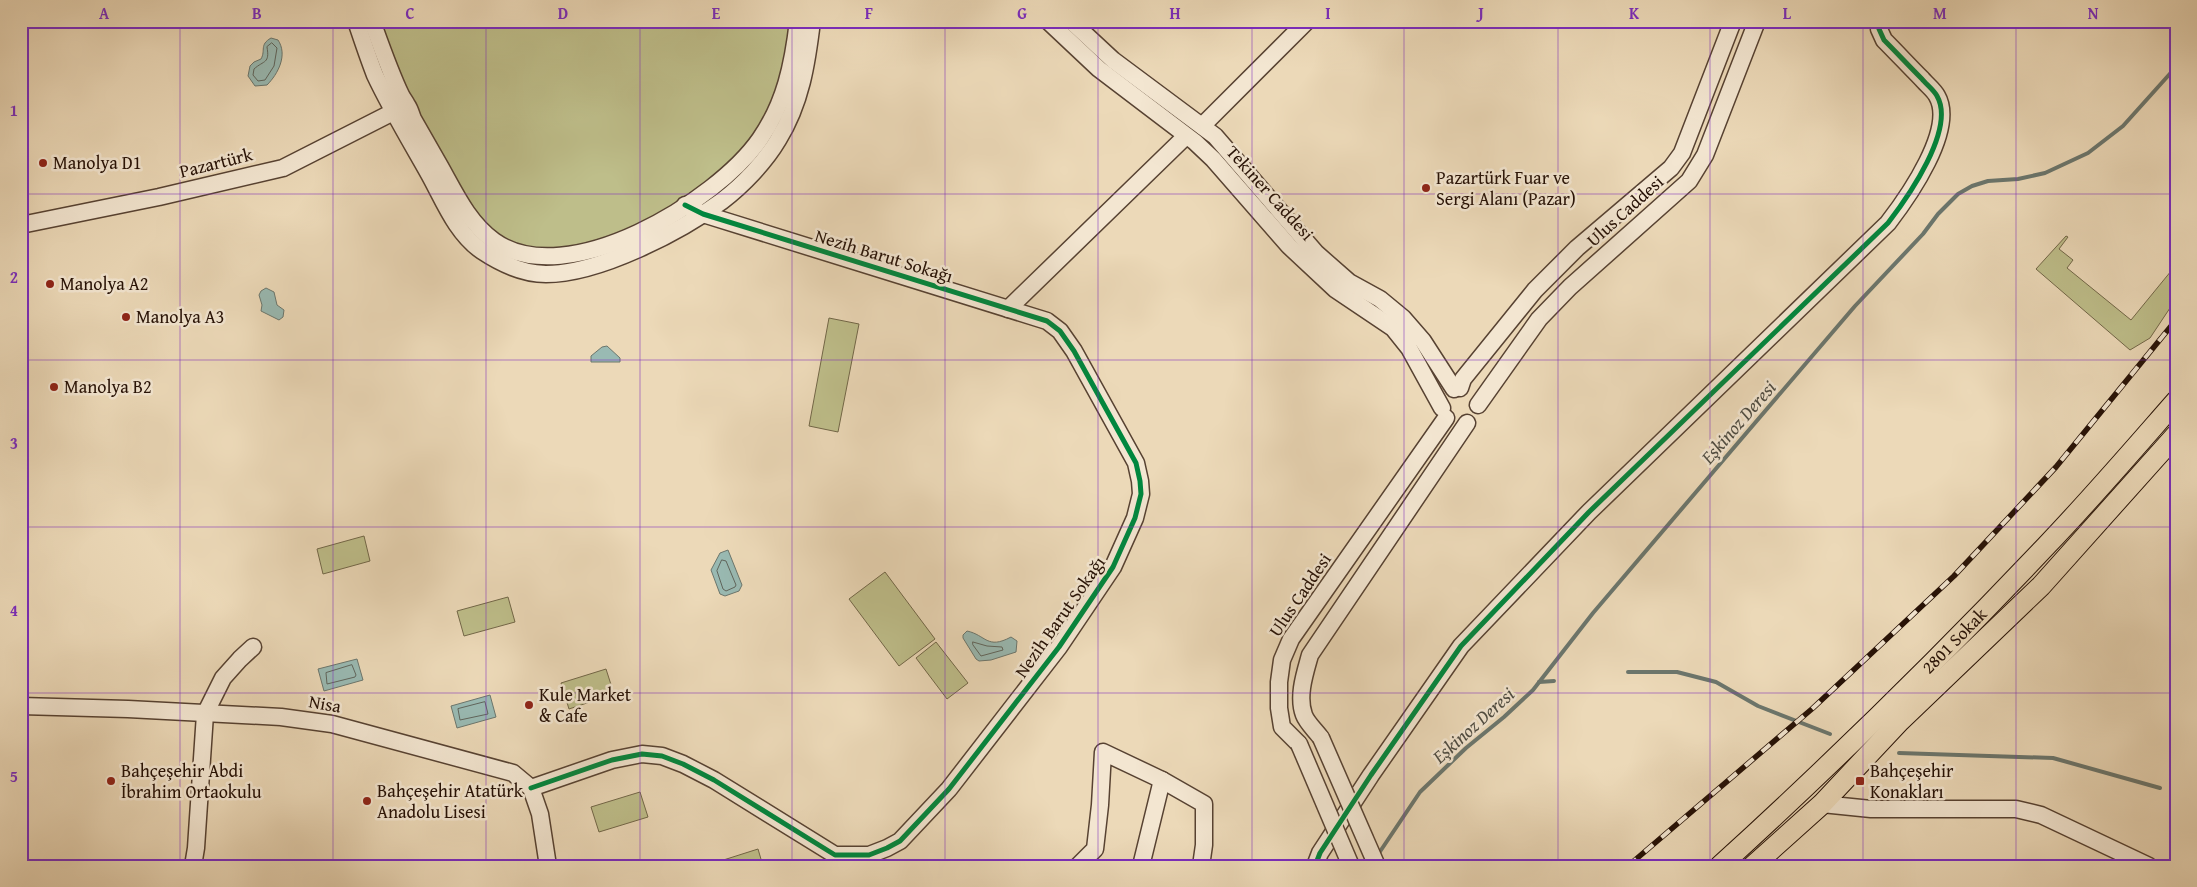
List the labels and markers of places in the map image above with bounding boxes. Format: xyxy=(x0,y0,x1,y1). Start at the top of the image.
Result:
place label: Manolya D1 xyxy=(53,149,141,176)
marker: Manolya D1 xyxy=(37,157,49,169)
place label: Pazartürk Fuar ve Sergi Alanı (Pazar) xyxy=(1436,164,1576,212)
marker: Pazartürk Fuar ve Sergi Alanı (Pazar) xyxy=(1420,182,1432,194)
place label: Manolya A2 xyxy=(60,270,148,297)
marker: Manolya A2 xyxy=(44,278,56,290)
place label: Manolya A3 xyxy=(136,303,224,330)
marker: Manolya A3 xyxy=(120,311,132,323)
place label: Manolya B2 xyxy=(64,373,152,400)
marker: Manolya B2 xyxy=(48,381,60,393)
place label: Kule Market & Cafe xyxy=(539,681,632,729)
marker: Kule Market & Cafe xyxy=(523,699,535,711)
place label: Bahçeşehir Abdi İbrahim Ortaokulu xyxy=(121,757,262,805)
place label: Bahçeşehir Konakları xyxy=(1870,757,1954,805)
marker: Bahçeşehir Abdi İbrahim Ortaokulu xyxy=(105,775,117,787)
marker: Bahçeşehir Konakları xyxy=(1854,775,1866,787)
place label: Bahçeşehir Atatürk Anadolu Lisesi xyxy=(377,777,524,825)
marker: Bahçeşehir Atatürk Anadolu Lisesi xyxy=(361,795,373,807)

